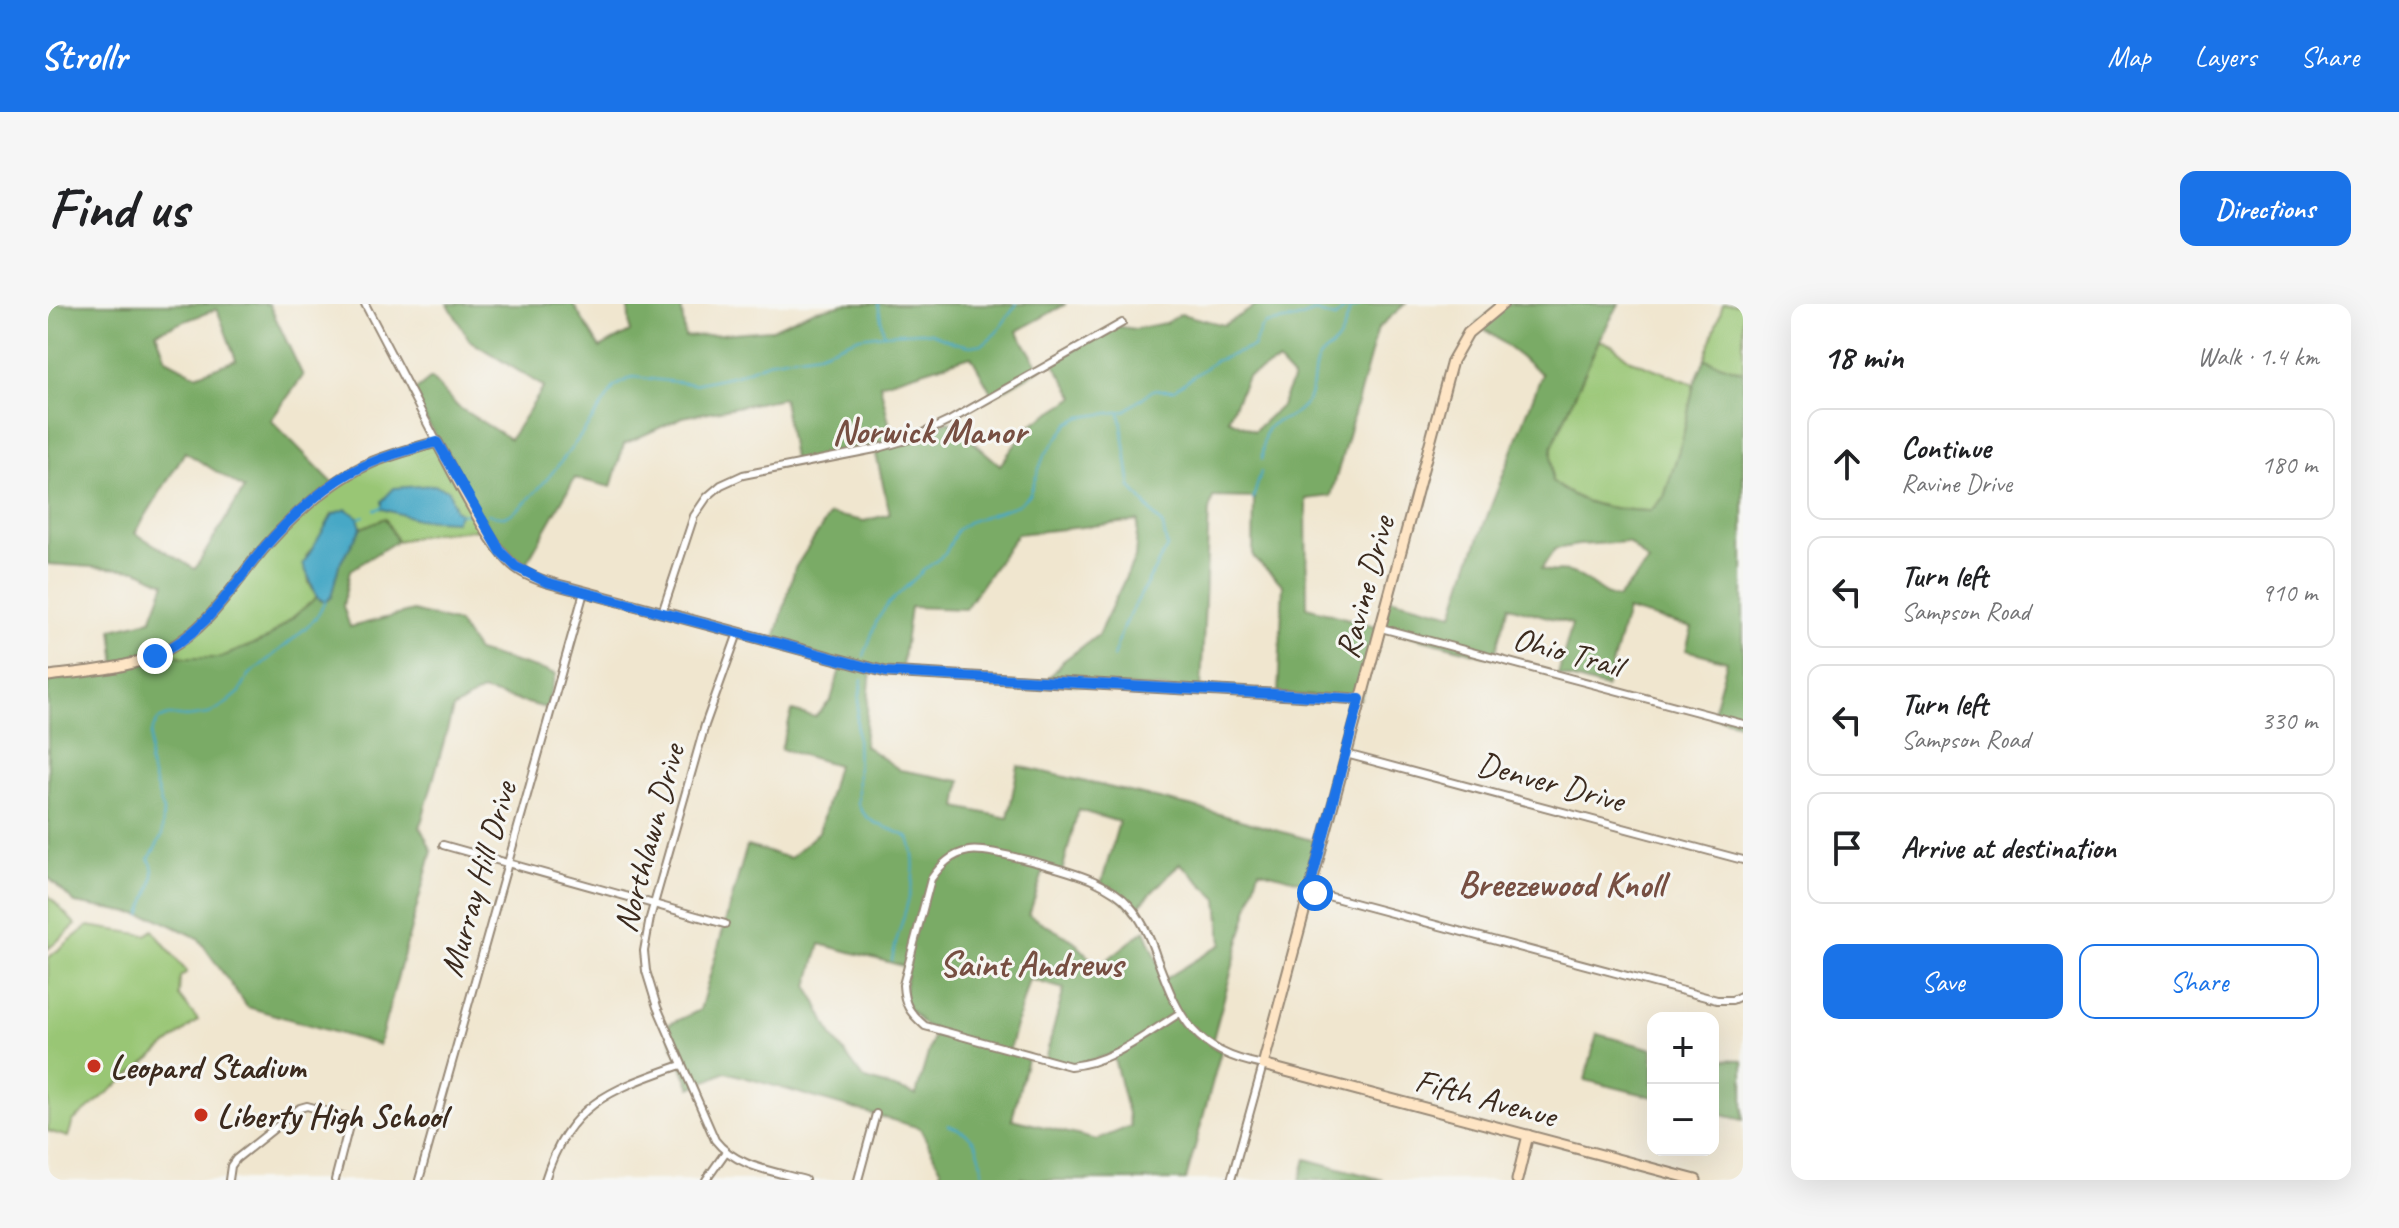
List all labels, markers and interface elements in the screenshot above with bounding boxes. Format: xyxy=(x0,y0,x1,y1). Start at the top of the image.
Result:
text: Strollr xyxy=(40,33,127,80)
text: Map xyxy=(2108,39,2151,74)
text: Layers xyxy=(2195,39,2256,74)
text: Share xyxy=(2300,39,2359,74)
button: Directions xyxy=(2180,171,2351,246)
text: Find us xyxy=(48,173,188,244)
text: 18 min xyxy=(1823,335,1903,378)
text: Walk · 1.4 km xyxy=(2197,340,2319,373)
district label: Norwick Manor xyxy=(832,408,1030,454)
text: Continue xyxy=(1901,429,1991,467)
icon: ahead xyxy=(1825,442,1869,486)
text: 180 m xyxy=(2261,448,2317,481)
text: Ravine Drive xyxy=(1901,467,2012,500)
street label: Ravine Drive xyxy=(1325,510,1405,663)
text: Turn left xyxy=(1901,557,1988,595)
icon: left xyxy=(1825,570,1869,614)
text: 910 m xyxy=(2261,576,2317,609)
text: Sampson Road xyxy=(1901,595,2030,628)
street label: Ohio Trail xyxy=(1508,616,1633,688)
route end xyxy=(137,638,173,674)
text: Turn left xyxy=(1901,685,1988,723)
icon: left xyxy=(1825,698,1869,742)
text: 330 m xyxy=(2261,704,2317,737)
text: Sampson Road xyxy=(1901,723,2030,756)
street label: Northlawn Drive xyxy=(603,737,695,937)
street label: Denver Drive xyxy=(1473,741,1632,822)
street label: Murray Hill Drive xyxy=(429,775,526,982)
icon: arrive xyxy=(1825,826,1869,870)
text: Arrive at destination xyxy=(1901,829,2116,867)
district label: Breezewood Knoll xyxy=(1458,861,1671,907)
route start xyxy=(1297,875,1333,911)
district label: Saint Andrews xyxy=(939,941,1126,987)
button: Save xyxy=(1823,944,2063,1019)
button: Share xyxy=(2079,944,2319,1019)
map controls xyxy=(1647,1012,1719,1156)
button: + xyxy=(1647,1012,1719,1084)
place label: Leopard Stadium xyxy=(110,1045,307,1088)
marker: Leopard Stadium xyxy=(85,1057,103,1075)
street label: Fifth Avenue xyxy=(1411,1058,1564,1138)
button: − xyxy=(1647,1084,1719,1156)
place label: Liberty High School xyxy=(217,1094,452,1137)
marker: Liberty High School xyxy=(192,1106,210,1124)

